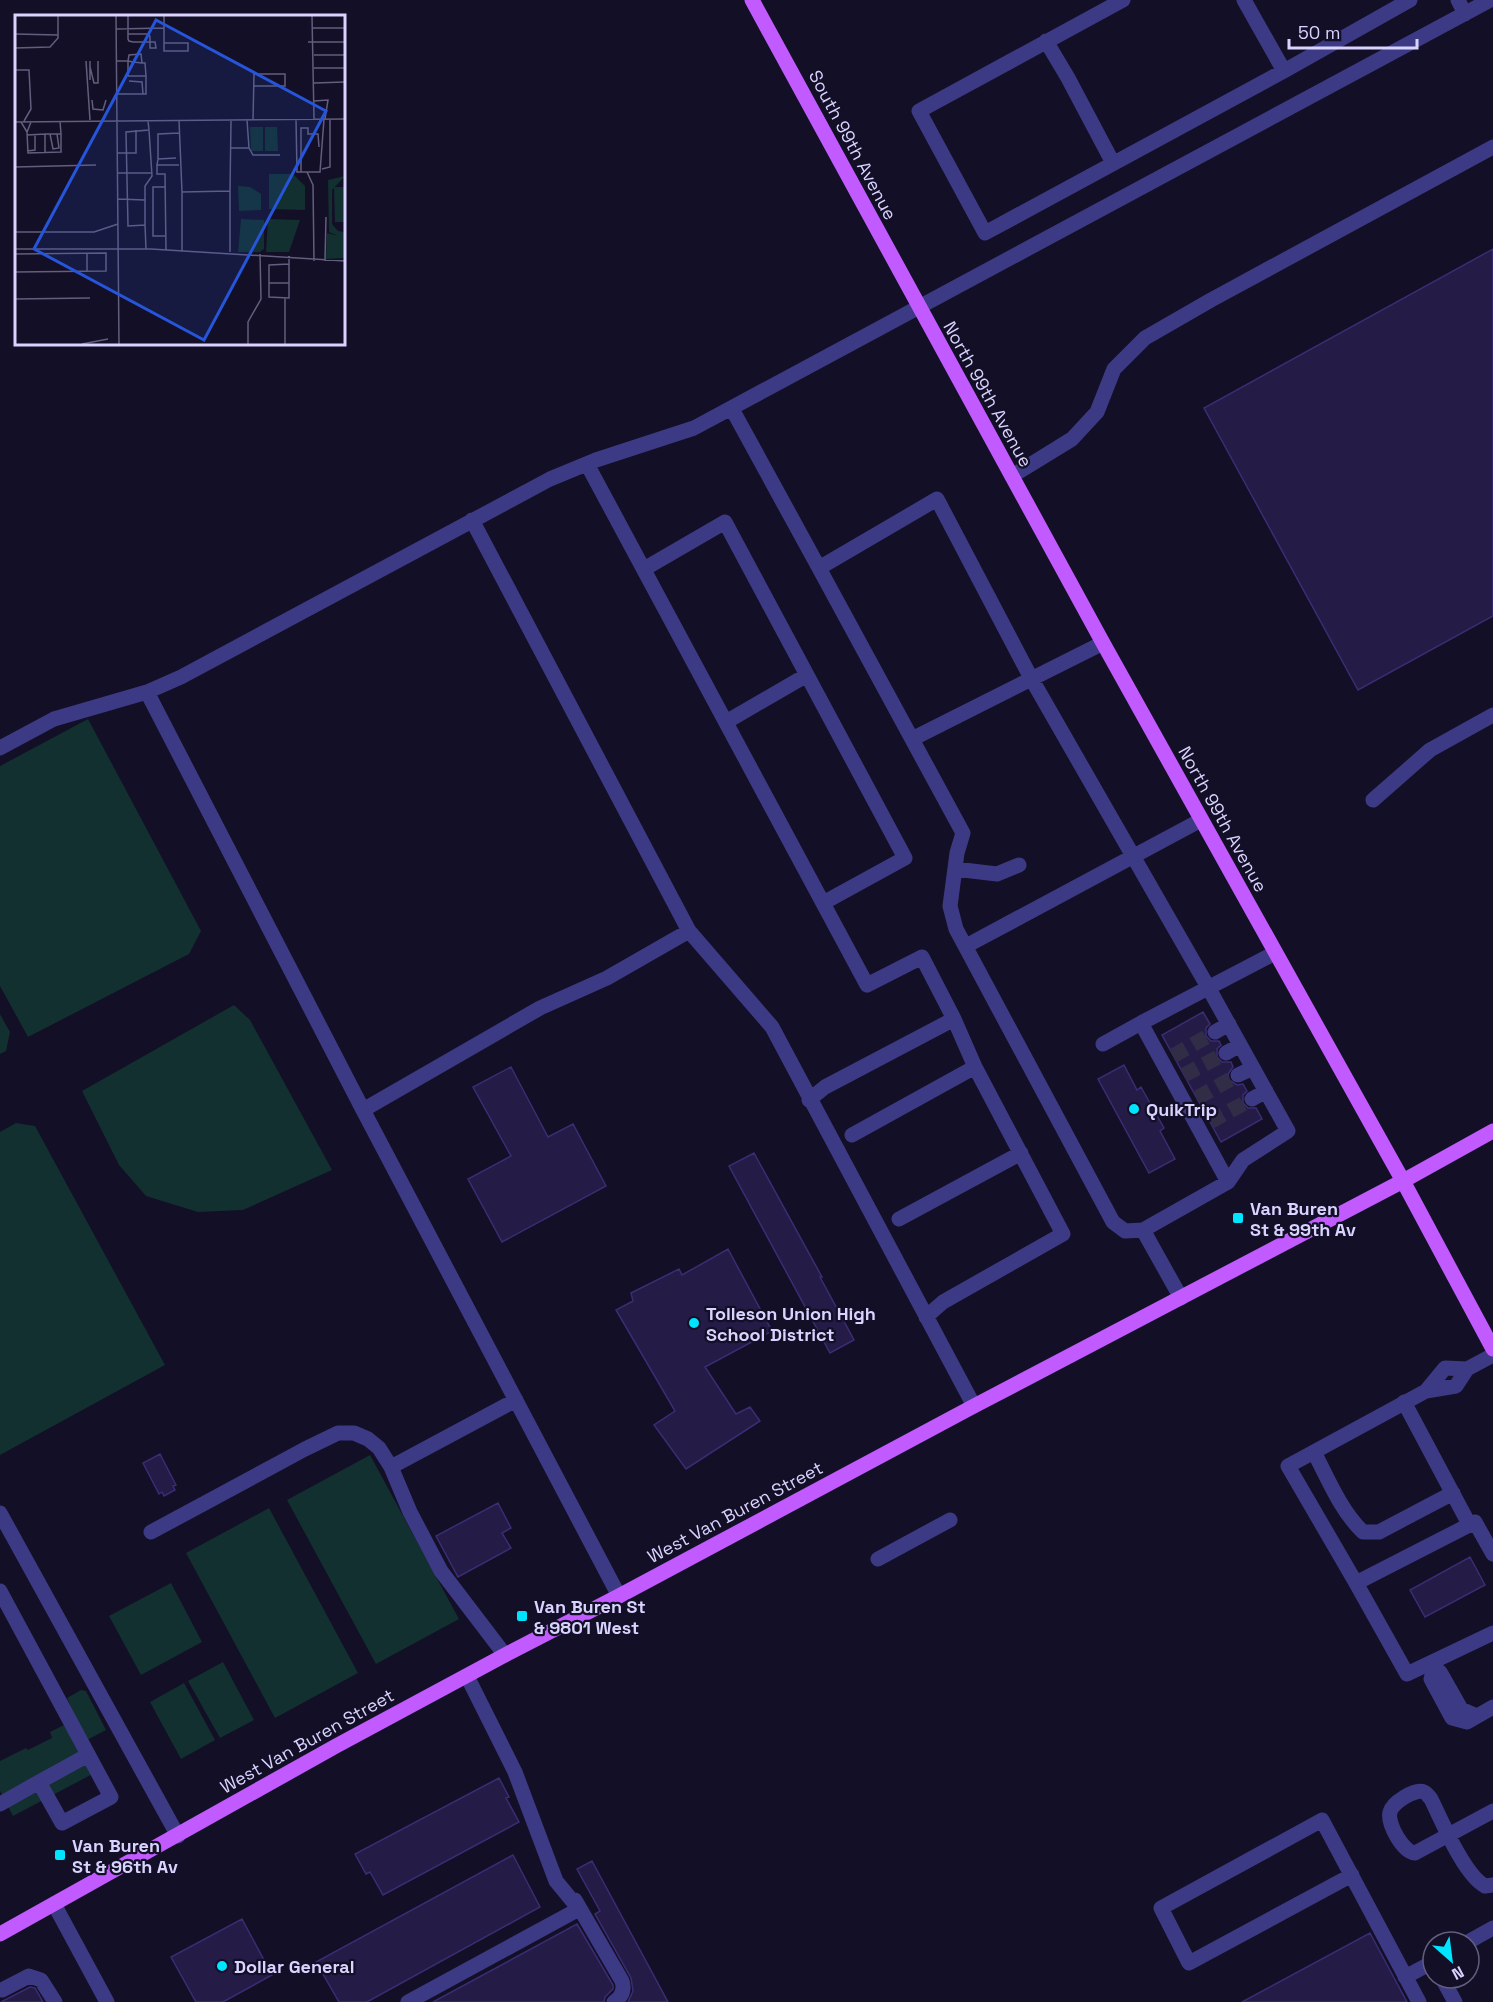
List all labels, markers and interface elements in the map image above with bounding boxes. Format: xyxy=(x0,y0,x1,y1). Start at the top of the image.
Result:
scale bar xyxy=(1289,12,1416,50)
inset map xyxy=(15,15,345,345)
text: 50 m xyxy=(1298,21,1340,44)
street label: South 99th Avenue xyxy=(804,66,902,224)
street label: North 99th Avenue xyxy=(938,317,1038,471)
street label: North 99th Avenue xyxy=(1173,742,1273,896)
place label: QuikTrip xyxy=(1146,1098,1217,1121)
marker: QuikTrip xyxy=(1127,1102,1141,1116)
place label: Van Buren St & 99th Av xyxy=(1250,1197,1356,1241)
marker: Van Buren St & 99th Av xyxy=(1231,1211,1245,1225)
place label: Tolleson Union High School District xyxy=(706,1302,876,1346)
marker: Tolleson Union High School District xyxy=(687,1316,701,1330)
street label: West Van Buren Street xyxy=(643,1456,827,1568)
place label: Van Buren St & 9801 West xyxy=(534,1595,646,1639)
marker: Van Buren St & 9801 West xyxy=(515,1609,529,1623)
street label: West Van Buren Street xyxy=(216,1684,398,1798)
place label: Van Buren St & 96th Av xyxy=(72,1834,178,1878)
marker: Van Buren St & 96th Av xyxy=(53,1848,67,1862)
north arrow xyxy=(1421,1930,1481,1990)
place label: Dollar General xyxy=(234,1955,355,1978)
marker: Dollar General xyxy=(215,1959,229,1973)
text: N xyxy=(1448,1961,1467,1985)

